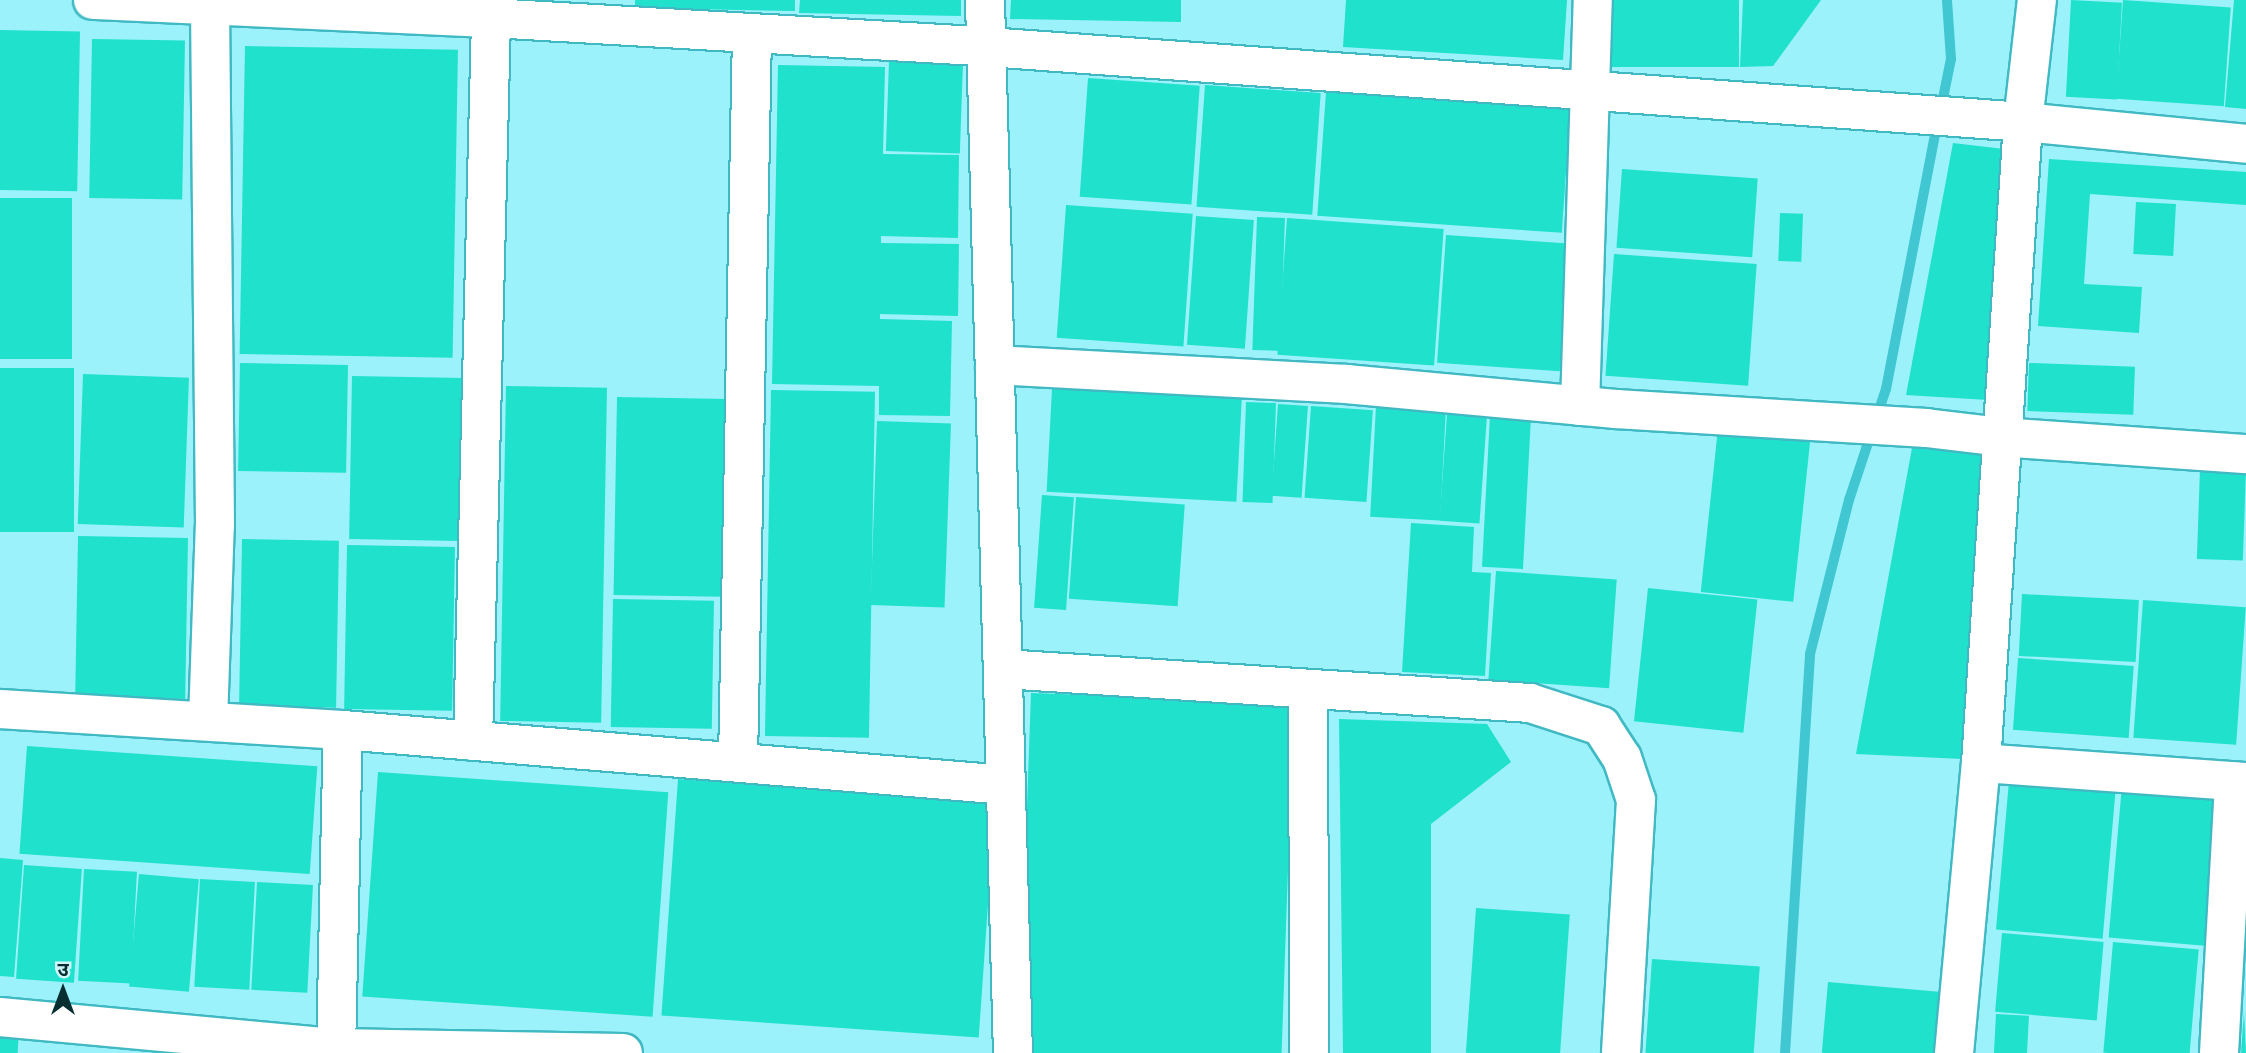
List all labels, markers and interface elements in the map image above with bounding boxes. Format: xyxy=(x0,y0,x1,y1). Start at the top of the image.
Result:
north arrow xyxy=(28,955,98,1025)
text: उ xyxy=(57,958,69,980)

